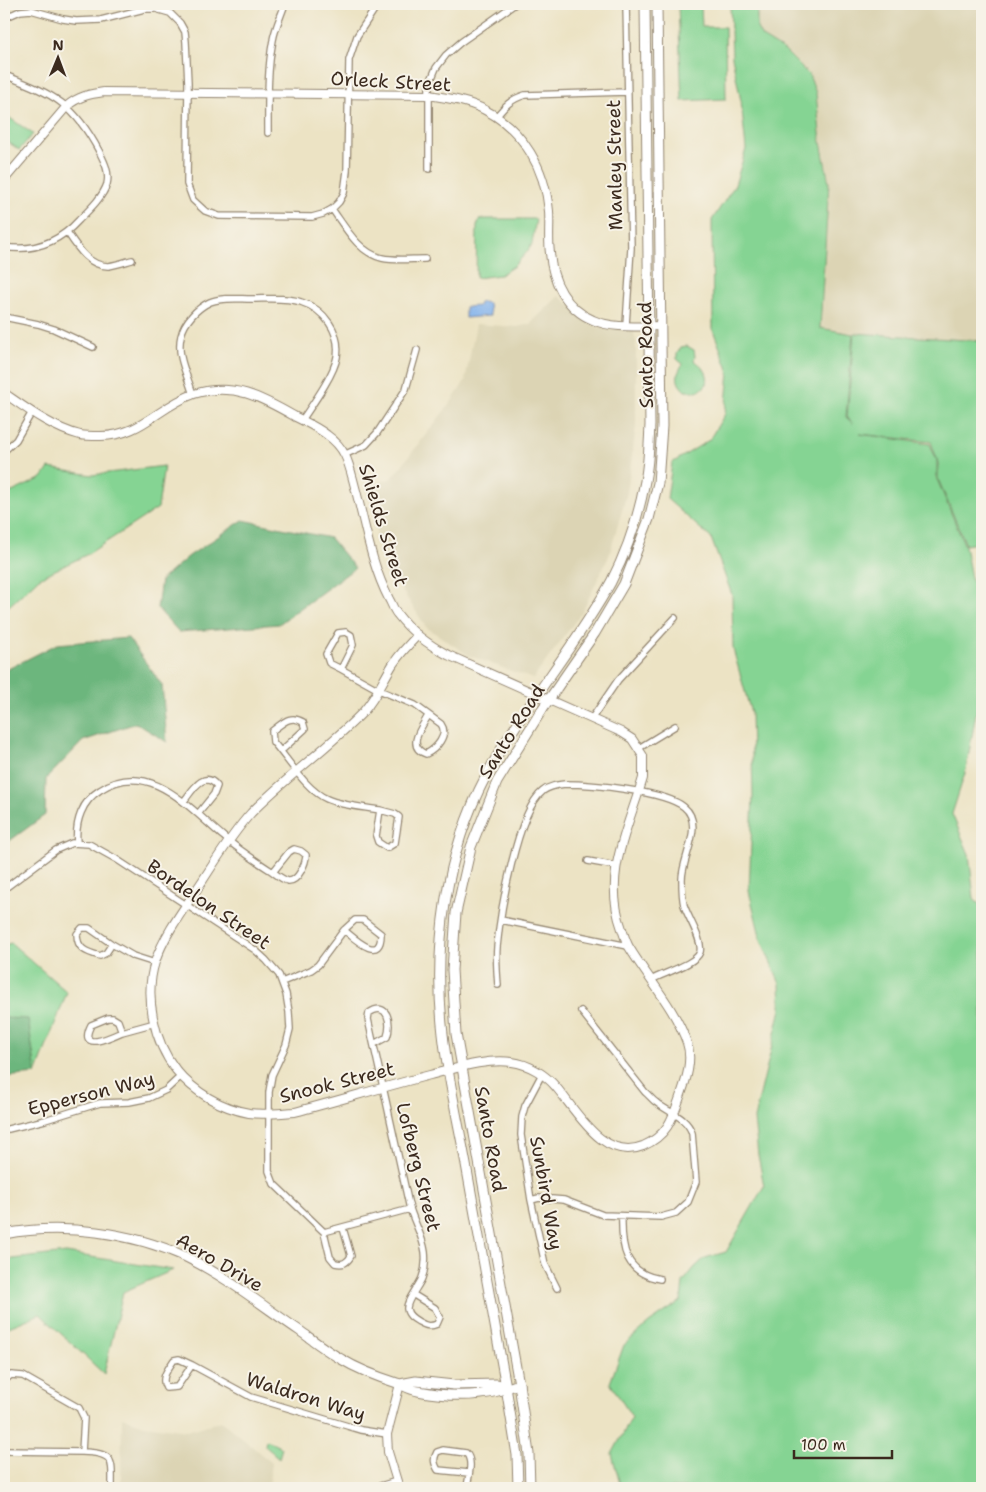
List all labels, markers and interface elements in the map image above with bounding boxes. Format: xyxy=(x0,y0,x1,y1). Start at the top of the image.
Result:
north arrow xyxy=(32,32,82,82)
text: N xyxy=(53,36,64,54)
street label: Orleck Street xyxy=(330,66,452,97)
street label: Manley Street xyxy=(601,99,628,231)
street label: Santo Road xyxy=(632,301,659,409)
street label: Shields Street xyxy=(353,461,414,589)
street label: Santo Road xyxy=(472,679,550,783)
street label: Bordelon Street xyxy=(142,854,275,955)
street label: Snook Street xyxy=(277,1056,397,1109)
street label: Epperson Way xyxy=(25,1066,157,1121)
street label: Santo Road xyxy=(469,1084,512,1194)
street label: Lofberg Street xyxy=(390,1100,447,1234)
street label: Sunbird Way xyxy=(524,1134,569,1252)
street label: Aero Drive xyxy=(172,1227,268,1297)
street label: Waldron Way xyxy=(243,1366,369,1427)
scale bar xyxy=(794,1427,891,1459)
text: 100 m xyxy=(801,1435,846,1455)

